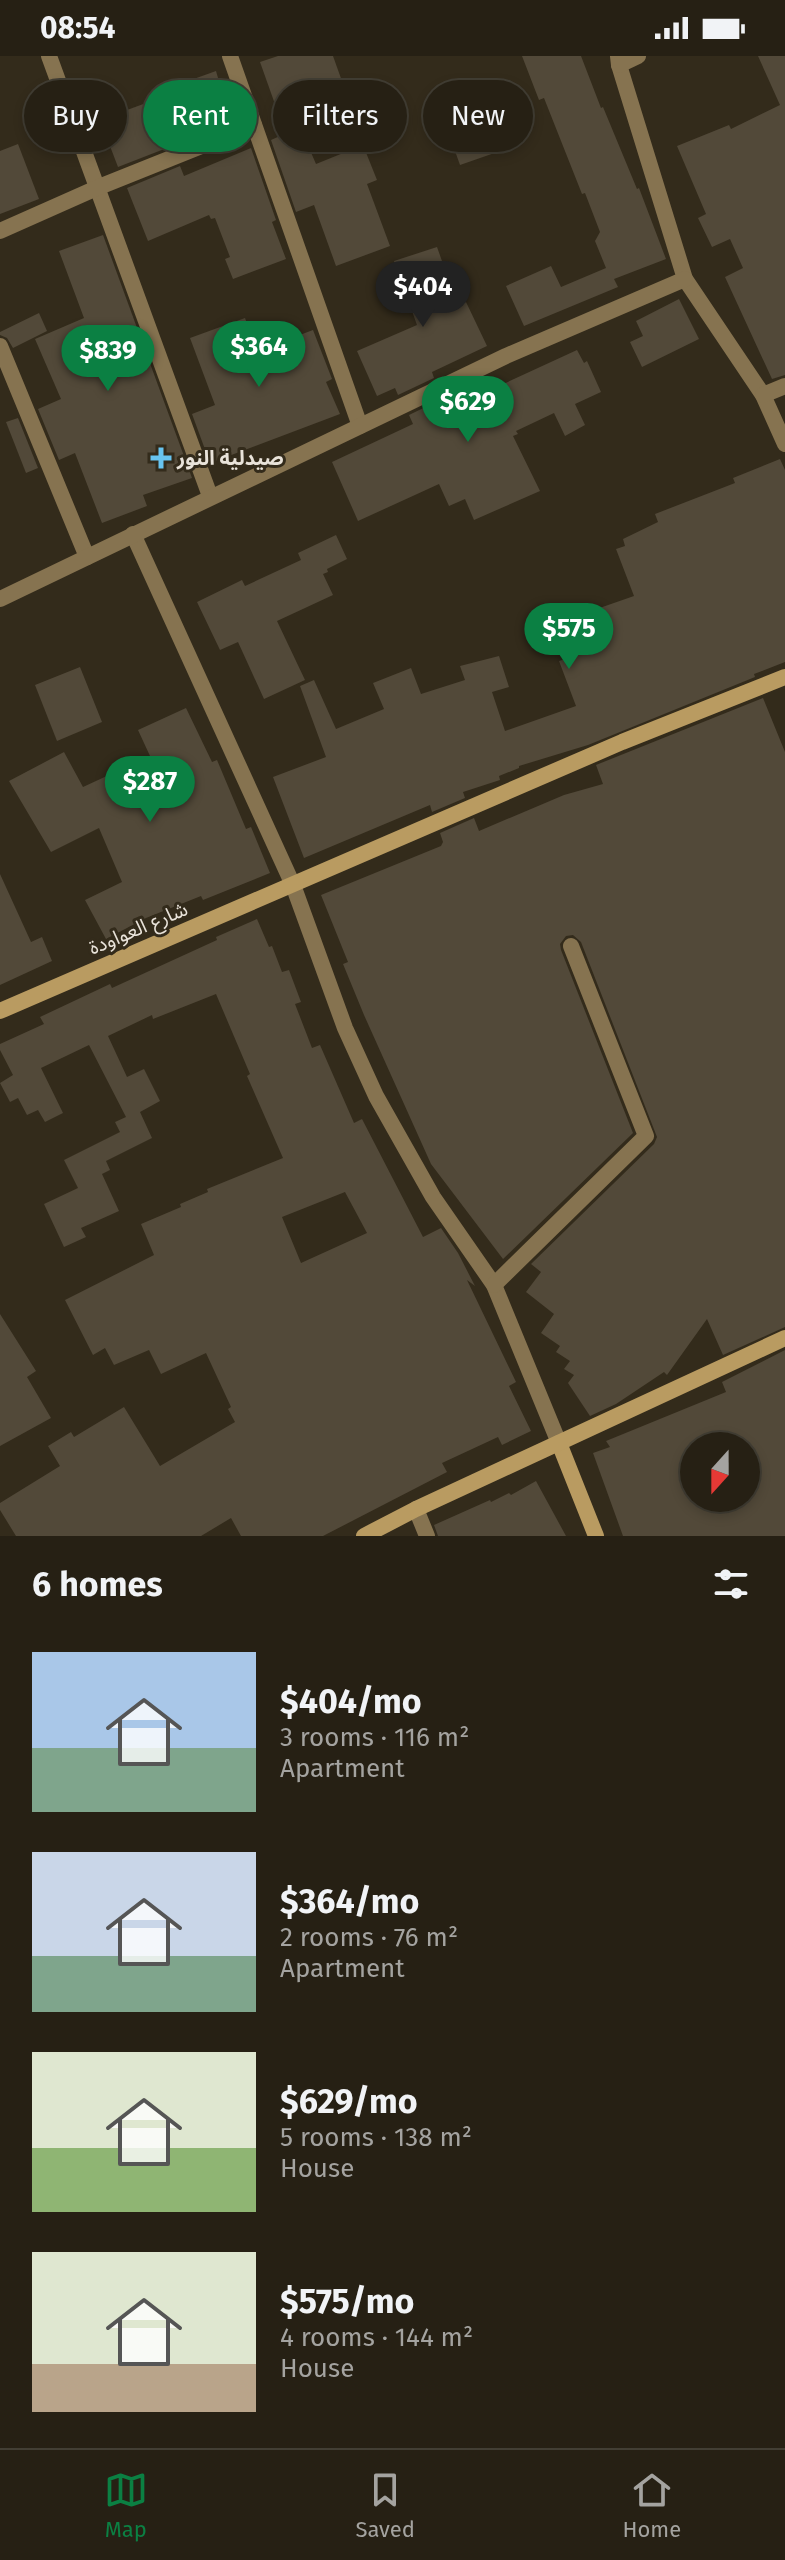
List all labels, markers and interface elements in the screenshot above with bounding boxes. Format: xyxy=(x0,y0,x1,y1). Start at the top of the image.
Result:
text: 08:54 xyxy=(40,10,115,46)
chip: Buy xyxy=(24,80,127,152)
chip: Rent xyxy=(143,80,257,152)
chip: Filters xyxy=(273,80,407,152)
chip: New xyxy=(423,80,533,152)
pin: $404 xyxy=(376,261,470,329)
text: $404 xyxy=(394,271,452,302)
pin: $364 xyxy=(212,321,306,389)
pin: $839 xyxy=(61,325,155,393)
text: $364 xyxy=(230,331,288,362)
text: $839 xyxy=(79,335,137,366)
pin: $629 xyxy=(421,376,515,444)
text: $629 xyxy=(440,386,496,417)
place label: صيدلية النور xyxy=(176,446,284,470)
marker: صيدلية النور xyxy=(152,449,170,467)
pin: $575 xyxy=(522,603,616,671)
text: $575 xyxy=(542,613,596,644)
pin: $287 xyxy=(103,756,197,824)
text: $287 xyxy=(123,766,177,797)
street label: شارع العواودة xyxy=(85,896,192,962)
north arrow xyxy=(680,1432,760,1512)
map controls xyxy=(680,1432,760,1512)
icon: filters xyxy=(709,1562,753,1606)
text: 6 homes xyxy=(32,1564,163,1605)
text: $404/mo xyxy=(280,1681,422,1722)
icon: home xyxy=(96,1684,192,1780)
text: 3 rooms · 116 m² xyxy=(280,1722,469,1753)
text: Apartment xyxy=(280,1753,405,1784)
text: $364/mo xyxy=(280,1881,419,1922)
icon: home xyxy=(96,1884,192,1980)
text: 2 rooms · 76 m² xyxy=(280,1922,458,1953)
text: Apartment xyxy=(280,1953,405,1984)
text: $629/mo xyxy=(280,2081,418,2122)
icon: home xyxy=(96,2084,192,2180)
text: 5 rooms · 138 m² xyxy=(280,2122,472,2153)
text: House xyxy=(280,2153,354,2184)
text: $575/mo xyxy=(280,2281,414,2322)
icon: home xyxy=(96,2284,192,2380)
text: 4 rooms · 144 m² xyxy=(280,2322,473,2353)
text: House xyxy=(280,2353,354,2384)
tab: Map xyxy=(104,2468,148,2543)
tab: Saved xyxy=(355,2468,415,2543)
tab: Home xyxy=(623,2468,681,2543)

